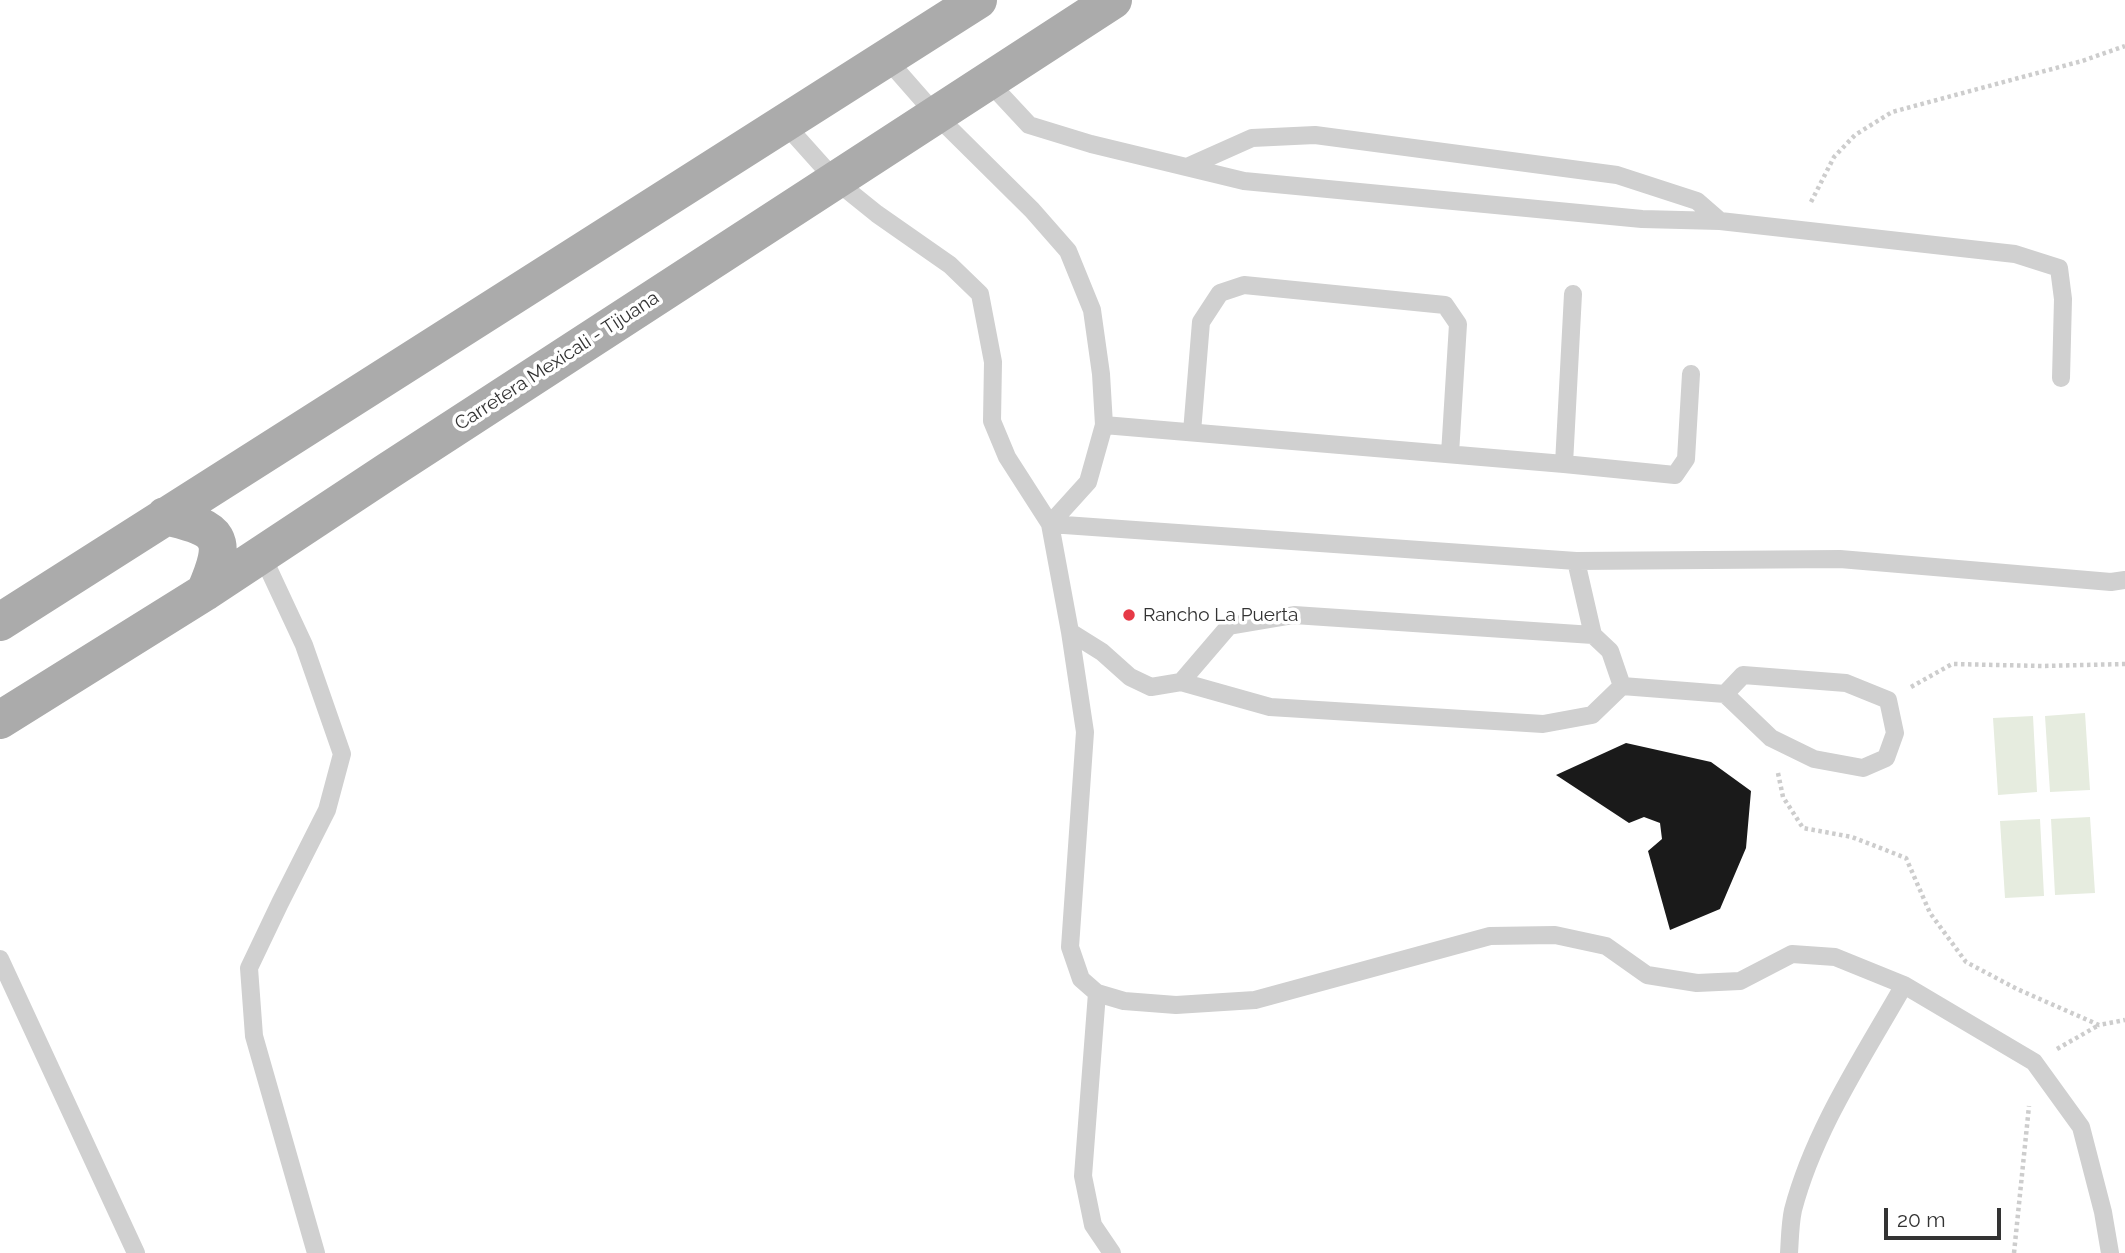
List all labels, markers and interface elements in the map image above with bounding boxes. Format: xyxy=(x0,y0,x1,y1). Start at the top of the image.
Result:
street label: Carretera Mexicali - Tijuana xyxy=(451,286,663,436)
place label: Rancho La Puerta xyxy=(1143,604,1298,626)
marker: Rancho La Puerta xyxy=(1121,607,1137,623)
scale bar xyxy=(1887,1194,2004,1238)
text: 20 m xyxy=(1897,1207,1945,1232)

